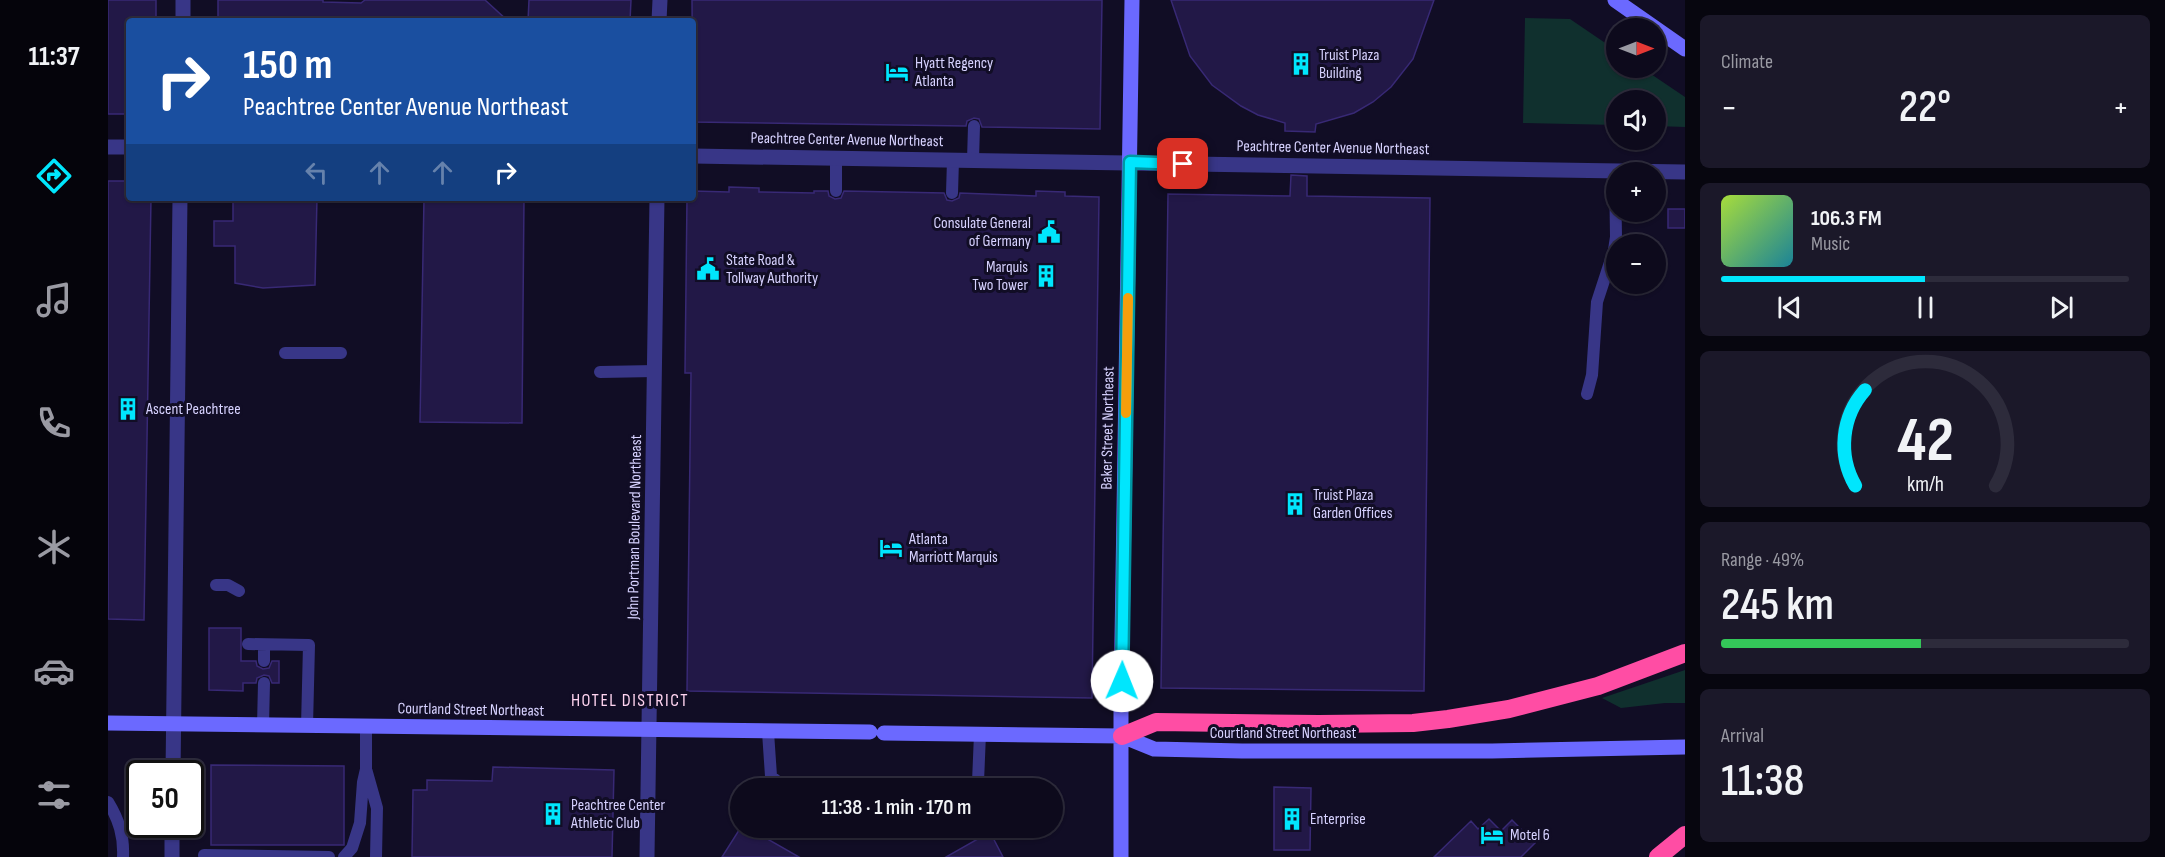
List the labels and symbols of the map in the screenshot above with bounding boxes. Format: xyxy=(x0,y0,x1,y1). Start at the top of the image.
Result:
north arrow xyxy=(1606,18,1666,78)
place label: Truist Plaza Building xyxy=(1319,46,1380,83)
building icon: Truist Plaza Building xyxy=(1288,51,1314,77)
place label: Hyatt Regency Atlanta xyxy=(914,54,993,91)
hotel icon: Hyatt Regency Atlanta xyxy=(884,59,910,85)
street label: Peachtree Center Avenue Northeast xyxy=(750,129,944,151)
street label: Peachtree Center Avenue Northeast xyxy=(1236,137,1430,159)
pin xyxy=(1157,138,1208,189)
place label: Consulate General of Germany xyxy=(933,214,1031,251)
public building icon: Consulate General of Germany xyxy=(1036,219,1062,245)
place label: State Road & Tollway Authority xyxy=(726,251,818,288)
public building icon: State Road & Tollway Authority xyxy=(695,256,721,282)
place label: Marquis Two Tower xyxy=(972,258,1028,295)
building icon: Marquis Two Tower xyxy=(1033,263,1059,289)
street label: Baker Street Northeast xyxy=(1097,366,1119,490)
building icon: Ascent Peachtree xyxy=(115,396,141,422)
place label: Ascent Peachtree xyxy=(145,400,241,419)
street label: John Portman Boulevard Northeast xyxy=(624,434,646,621)
place label: Truist Plaza Garden Offices xyxy=(1313,486,1393,523)
building icon: Truist Plaza Garden Offices xyxy=(1282,491,1308,517)
place label: Atlanta Marriott Marquis xyxy=(908,530,998,567)
hotel icon: Atlanta Marriott Marquis xyxy=(878,535,904,561)
position arrow xyxy=(1090,649,1154,713)
district label: HOTEL DISTRICT xyxy=(571,690,689,711)
street label: Courtland Street Northeast xyxy=(398,699,545,721)
street label: Courtland Street Northeast xyxy=(1210,724,1356,743)
speed limit sign: 50 xyxy=(126,760,204,838)
place label: Peachtree Center Athletic Club xyxy=(570,796,666,833)
building icon: Peachtree Center Athletic Club xyxy=(540,801,566,827)
building icon: Enterprise xyxy=(1279,806,1305,832)
place label: Enterprise xyxy=(1310,810,1366,829)
hotel icon: Motel 6 xyxy=(1479,822,1505,848)
place label: Motel 6 xyxy=(1510,826,1550,845)

